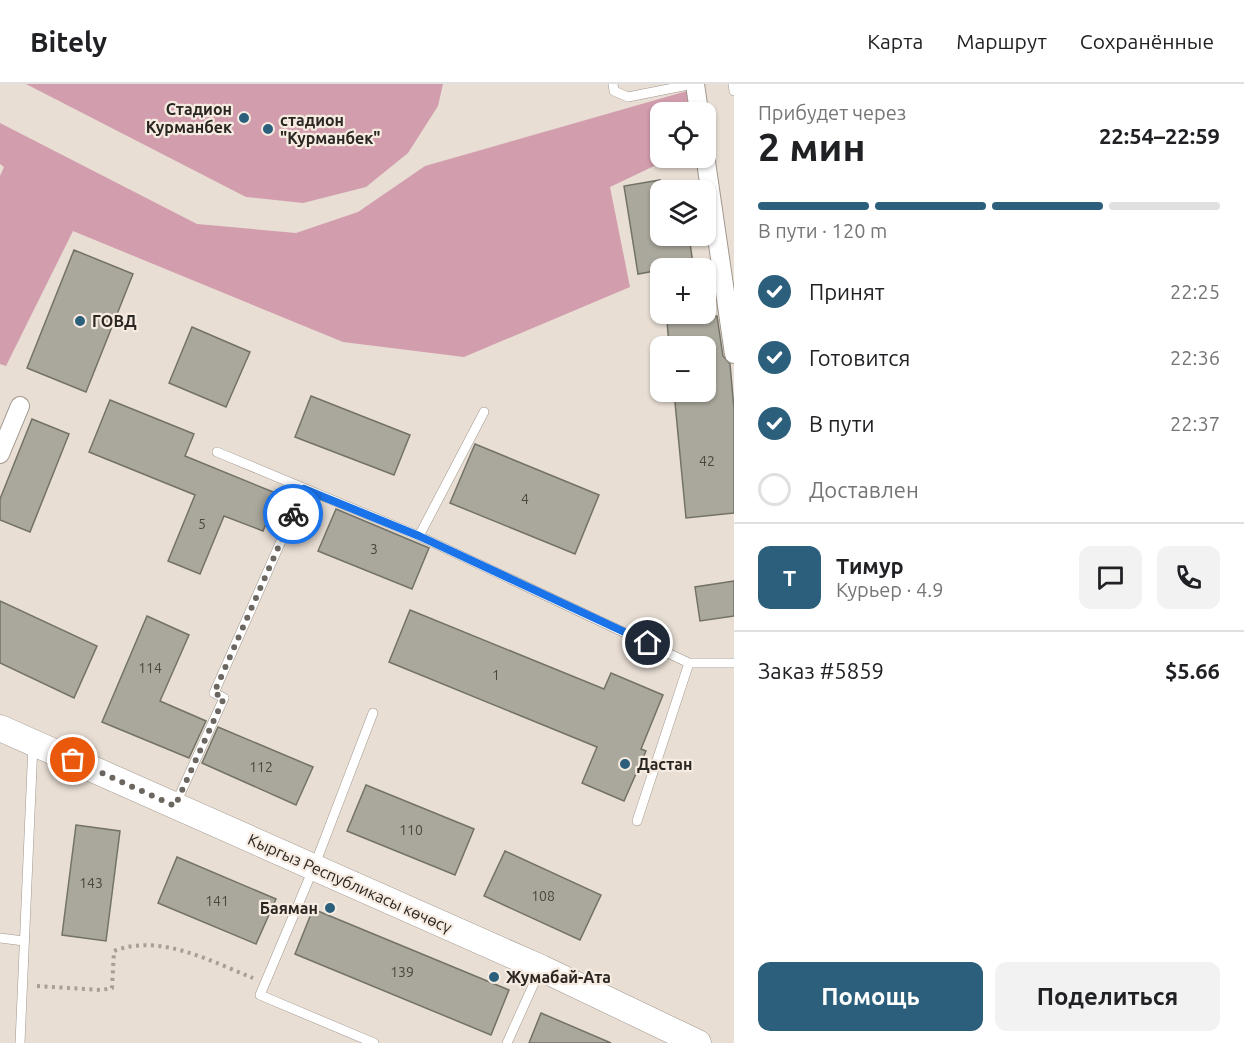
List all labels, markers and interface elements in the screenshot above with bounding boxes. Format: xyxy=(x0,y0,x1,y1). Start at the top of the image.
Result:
text: Bitely xyxy=(30,26,107,57)
text: Карта xyxy=(867,29,923,53)
text: Маршрут xyxy=(956,29,1047,53)
text: Сохранённые xyxy=(1080,29,1214,53)
place label: Стадион Курманбек xyxy=(146,100,232,136)
text: Прибудет через xyxy=(758,101,906,124)
map controls xyxy=(650,102,716,402)
button: locate xyxy=(650,102,716,168)
marker: Стадион Курманбек xyxy=(237,111,251,125)
place label: стадион "Курманбек" xyxy=(280,111,381,147)
marker: стадион "Курманбек" xyxy=(261,122,275,136)
text: 22:54–22:59 xyxy=(1099,123,1220,148)
text: 2 мин xyxy=(758,125,866,168)
button: layers xyxy=(650,180,716,246)
text: В пути · 120 m xyxy=(758,219,887,242)
button: + xyxy=(650,258,716,324)
icon: check xyxy=(758,275,791,308)
text: Принят xyxy=(809,279,885,304)
text: 22:25 xyxy=(1170,280,1220,303)
place label: ГОВД xyxy=(92,312,137,330)
marker: ГОВД xyxy=(73,314,87,328)
button: − xyxy=(650,336,716,402)
icon: check xyxy=(758,341,791,374)
text: Готовится xyxy=(809,345,910,370)
text: 22:36 xyxy=(1170,346,1220,369)
icon: check xyxy=(758,407,791,440)
text: В пути xyxy=(809,411,875,436)
text: 22:37 xyxy=(1170,412,1220,435)
house number: 42 xyxy=(699,453,715,469)
text: Доставлен xyxy=(809,477,919,502)
courier xyxy=(263,484,323,544)
house number: 4 xyxy=(521,491,529,507)
icon: bike xyxy=(277,498,310,531)
house number: 5 xyxy=(198,516,206,532)
house number: 3 xyxy=(370,541,378,557)
button: chat xyxy=(1079,546,1142,609)
button: phone xyxy=(1157,546,1220,609)
text: Тимур xyxy=(836,553,904,578)
text: Т xyxy=(783,565,796,590)
text: Курьер · 4.9 xyxy=(836,578,943,601)
pin xyxy=(622,617,673,668)
icon: home xyxy=(631,626,664,659)
text: Заказ #5859 xyxy=(758,658,884,683)
text: $5.66 xyxy=(1165,658,1220,683)
house number: 114 xyxy=(138,660,162,676)
house number: 1 xyxy=(492,667,500,683)
pin xyxy=(47,734,98,785)
icon: bag xyxy=(56,743,89,776)
place label: Дастан xyxy=(637,755,692,773)
marker: Дастан xyxy=(618,757,632,771)
house number: 112 xyxy=(249,759,273,775)
house number: 110 xyxy=(399,822,423,838)
street label: Кыргыз Республикасы көчөсү xyxy=(245,830,455,936)
house number: 143 xyxy=(79,875,103,891)
house number: 108 xyxy=(531,888,555,904)
house number: 141 xyxy=(205,893,229,909)
place label: Баяман xyxy=(260,899,318,917)
marker: Баяман xyxy=(323,901,337,915)
button: Помощь xyxy=(758,962,983,1031)
button: Поделиться xyxy=(995,962,1220,1031)
house number: 139 xyxy=(390,964,414,980)
place label: Жумабай-Ата xyxy=(506,968,611,986)
marker: Жумабай-Ата xyxy=(487,970,501,984)

